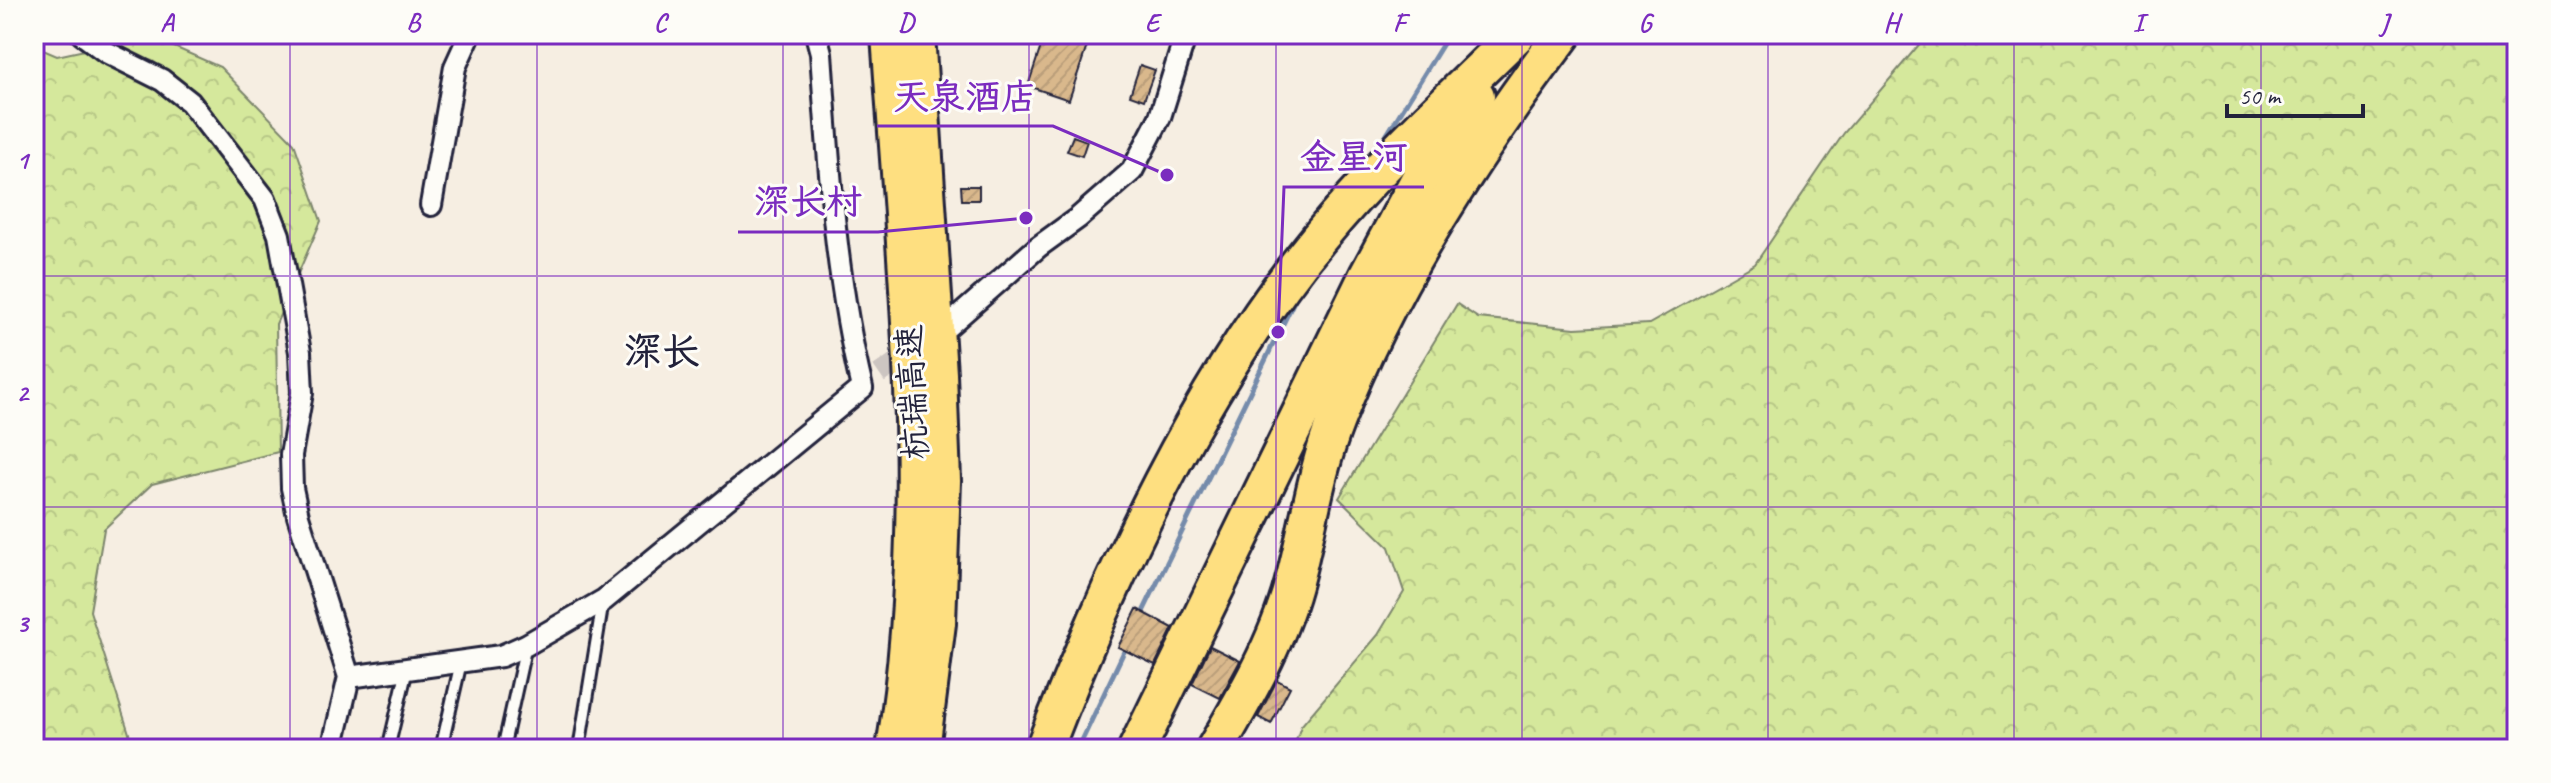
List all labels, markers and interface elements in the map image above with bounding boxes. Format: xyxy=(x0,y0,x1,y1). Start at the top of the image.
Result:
text: A xyxy=(160,6,175,39)
text: B xyxy=(406,6,422,39)
text: C xyxy=(654,6,670,39)
text: D xyxy=(898,6,916,39)
text: E xyxy=(1145,6,1163,39)
text: F xyxy=(1393,6,1411,39)
text: G xyxy=(1639,6,1655,39)
text: H xyxy=(1884,6,1904,39)
text: I xyxy=(2133,6,2150,39)
text: J xyxy=(2378,6,2393,39)
callout: 天泉酒店 xyxy=(877,66,1053,126)
scale bar xyxy=(2227,68,2363,118)
text: 天泉酒店 xyxy=(893,74,1037,120)
text: 50 m xyxy=(2239,81,2282,111)
callout: 金星河 xyxy=(1284,127,1424,187)
text: 金星河 xyxy=(1300,134,1408,180)
text: 1 xyxy=(16,144,31,177)
callout: 深长村 xyxy=(738,172,878,232)
text: 深长村 xyxy=(754,179,862,225)
street label: 杭瑞高速 xyxy=(887,323,937,461)
district label: 深长 xyxy=(624,328,700,375)
text: 2 xyxy=(16,376,30,409)
text: 3 xyxy=(16,607,30,640)

